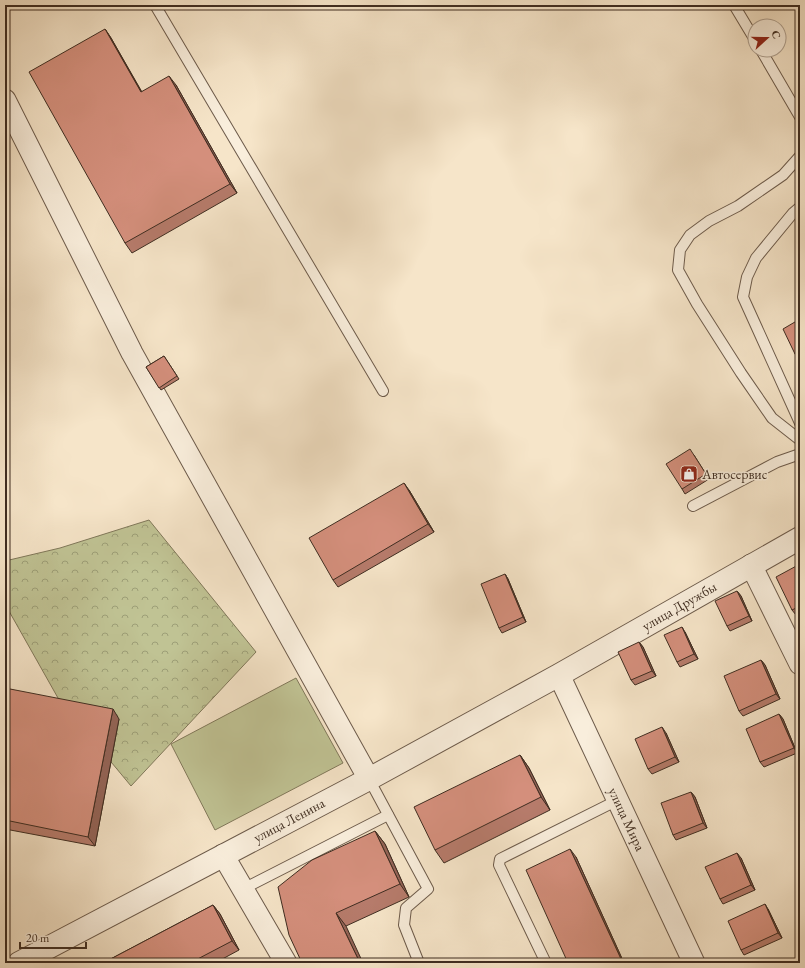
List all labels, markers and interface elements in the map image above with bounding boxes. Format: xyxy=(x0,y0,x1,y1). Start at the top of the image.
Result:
north arrow xyxy=(747,18,787,58)
text: С xyxy=(768,28,784,41)
shop icon: Автосервис xyxy=(679,464,699,484)
place label: Автосервис xyxy=(701,465,768,483)
street label: улица Дружбы xyxy=(638,577,720,635)
street label: улица Мира xyxy=(604,784,650,854)
street label: улица Ленина xyxy=(250,793,328,846)
scale bar xyxy=(20,924,86,950)
text: 20 m xyxy=(26,930,50,946)

